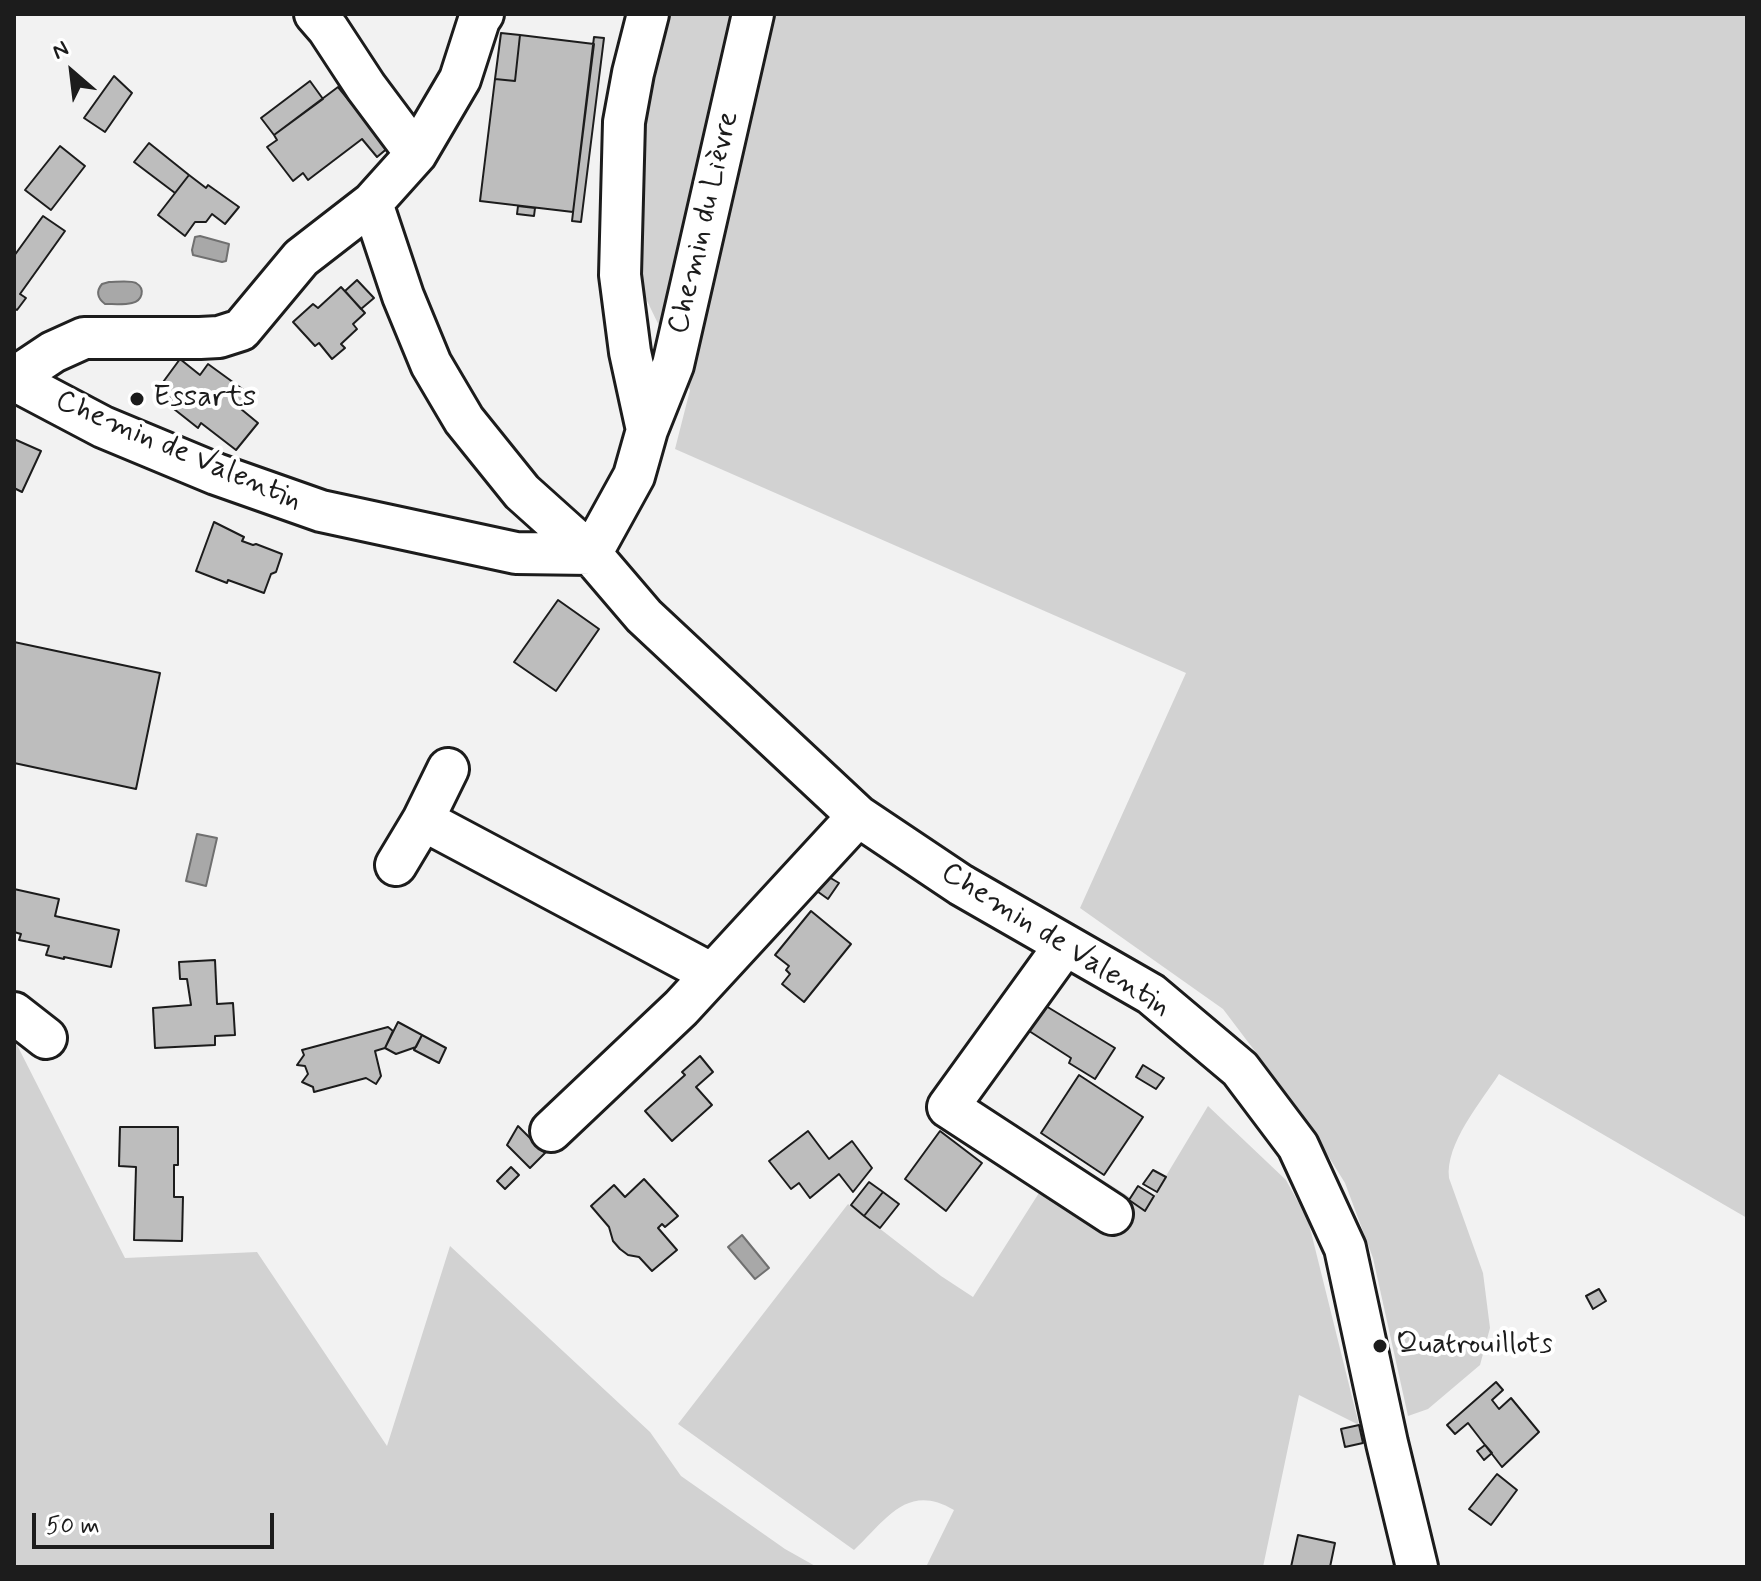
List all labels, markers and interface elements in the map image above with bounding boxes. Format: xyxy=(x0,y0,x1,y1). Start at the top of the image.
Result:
north arrow xyxy=(32,32,112,112)
text: N xyxy=(48,35,74,67)
street label: Chemin du Lièvre xyxy=(662,108,748,338)
place label: Essarts xyxy=(153,381,256,417)
street label: Chemin de Valentin xyxy=(49,384,307,520)
marker: Essarts xyxy=(128,390,146,408)
street label: Chemin de Valentin xyxy=(934,856,1176,1026)
place label: Quatrouillots xyxy=(1396,1328,1553,1364)
marker: Quatrouillots xyxy=(1371,1337,1389,1355)
scale bar xyxy=(36,1497,278,1547)
text: 50 m xyxy=(46,1511,100,1542)

